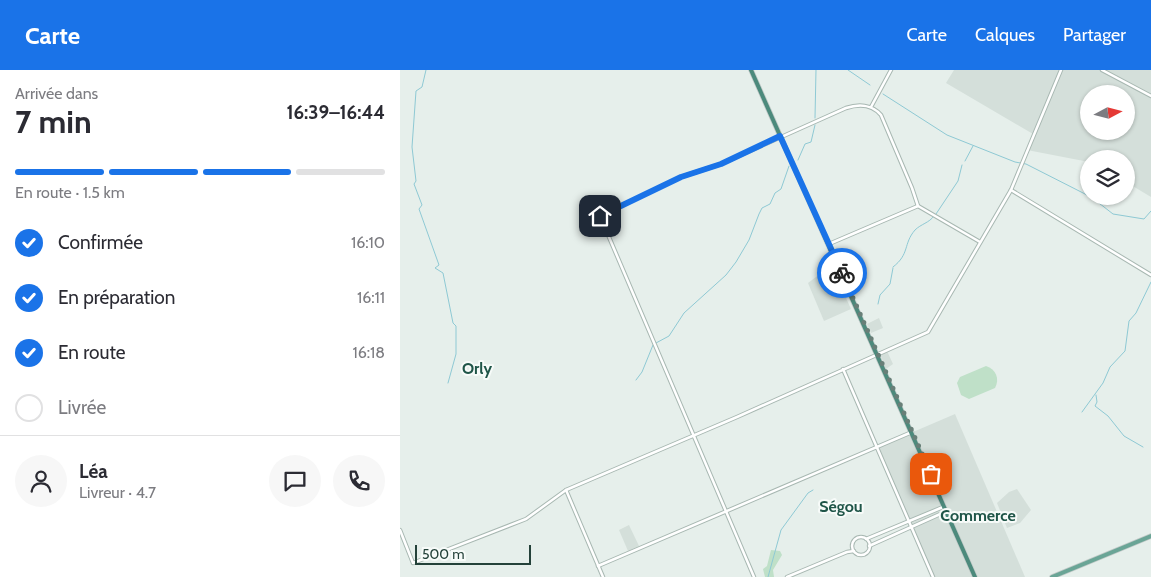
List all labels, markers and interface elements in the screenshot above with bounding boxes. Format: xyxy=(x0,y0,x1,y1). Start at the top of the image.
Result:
text: Carte xyxy=(25,21,80,50)
text: Carte xyxy=(906,24,947,46)
text: Calques xyxy=(975,24,1035,46)
text: Partager xyxy=(1063,24,1126,46)
text: Arrivée dans xyxy=(15,84,98,103)
north arrow xyxy=(1080,85,1135,140)
map controls xyxy=(1080,85,1135,205)
text: 16:39–16:44 xyxy=(286,101,385,124)
text: 7 min xyxy=(15,102,92,141)
button: layers xyxy=(1080,150,1135,205)
text: En route · 1.5 km xyxy=(15,183,125,202)
pin xyxy=(579,195,621,237)
icon: home xyxy=(586,202,614,230)
icon: check xyxy=(15,229,43,257)
text: Confirmée xyxy=(58,231,143,254)
text: 16:10 xyxy=(351,233,385,252)
courier xyxy=(817,248,867,298)
icon: bike xyxy=(828,259,856,287)
icon: check xyxy=(15,284,43,312)
text: En préparation xyxy=(58,286,175,309)
text: 16:11 xyxy=(357,288,385,307)
icon: check xyxy=(15,339,43,367)
text: En route xyxy=(58,341,125,364)
text: 16:18 xyxy=(352,343,385,362)
district label: Orly xyxy=(462,359,492,378)
text: Livrée xyxy=(58,396,106,419)
pin xyxy=(910,453,952,495)
button: person xyxy=(15,455,67,507)
button: chat xyxy=(269,455,321,507)
button: phone xyxy=(333,455,385,507)
text: Léa xyxy=(79,460,108,483)
icon: bag xyxy=(917,460,945,488)
text: Livreur · 4.7 xyxy=(79,483,156,502)
district label: Ségou xyxy=(819,497,863,516)
district label: Commerce xyxy=(940,506,1016,525)
scale bar xyxy=(415,542,531,565)
text: 500 m xyxy=(422,545,465,563)

